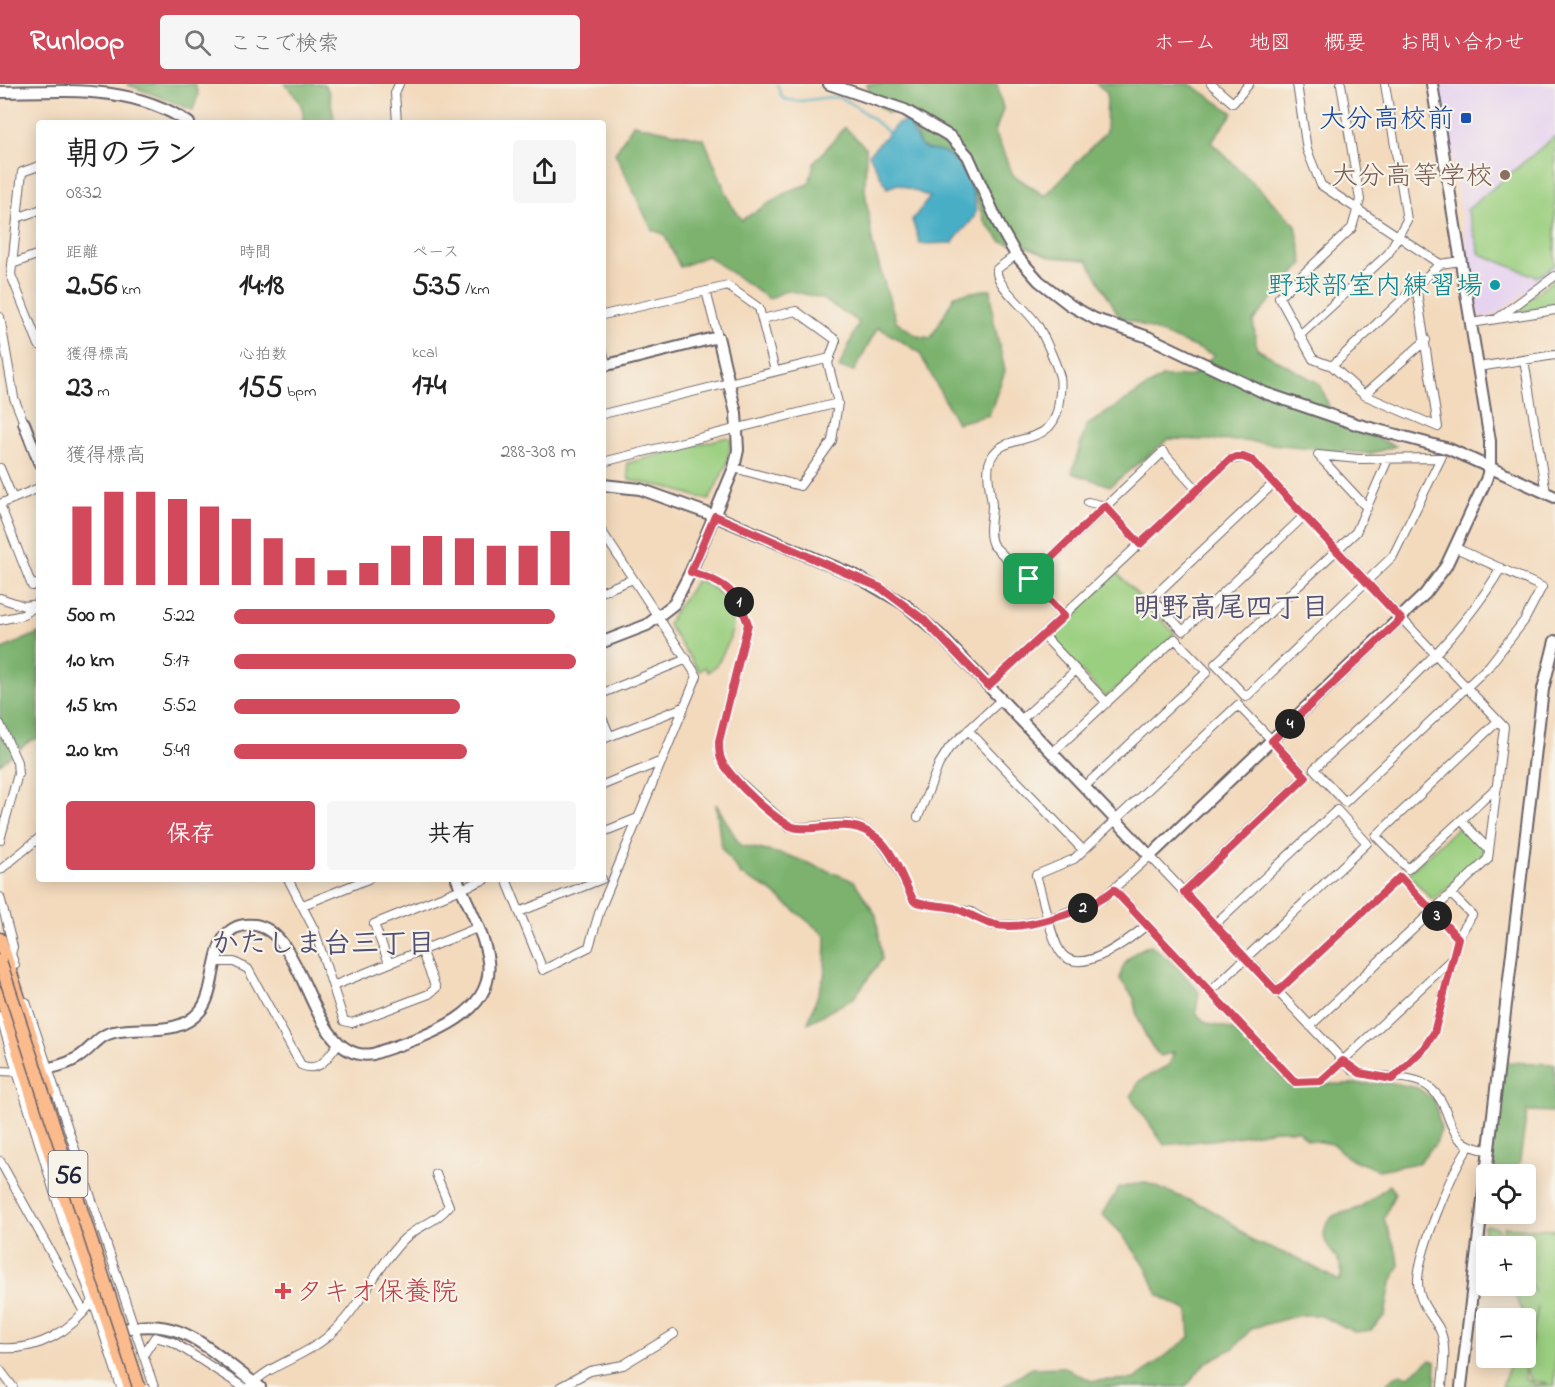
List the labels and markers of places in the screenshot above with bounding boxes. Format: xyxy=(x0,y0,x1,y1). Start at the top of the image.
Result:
place label: 大分高校前 xyxy=(1319,101,1454,140)
marker: 大分高校前 xyxy=(1459,111,1473,125)
place label: 大分高等学校 xyxy=(1331,158,1493,197)
marker: 大分高等学校 xyxy=(1498,168,1512,182)
place label: 野球部室内練習場 xyxy=(1267,268,1483,307)
marker: 野球部室内練習場 xyxy=(1488,278,1502,292)
pin xyxy=(1003,553,1054,604)
pin: 1 xyxy=(724,587,754,617)
pin: 4 xyxy=(1275,709,1305,739)
pin: 2 xyxy=(1068,893,1098,923)
pin: 3 xyxy=(1422,901,1452,931)
place label: タキオ保養院 xyxy=(296,1274,458,1313)
marker: タキオ保養院 xyxy=(274,1282,292,1300)

